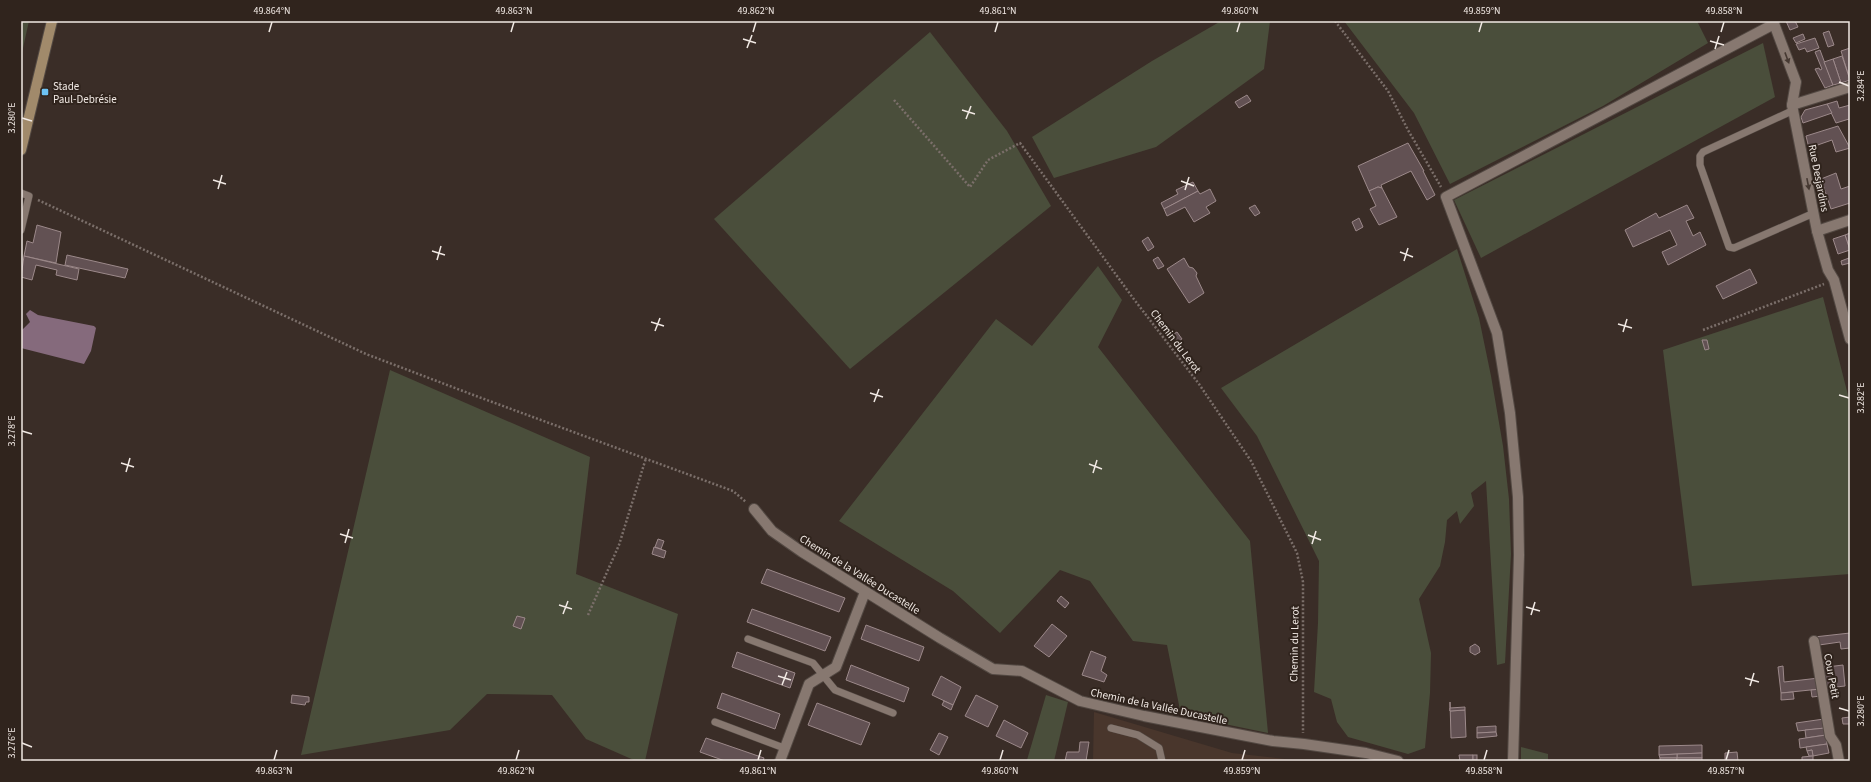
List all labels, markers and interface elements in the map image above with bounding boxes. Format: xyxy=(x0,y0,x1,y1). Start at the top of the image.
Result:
text: 49.864°N xyxy=(253,4,291,18)
text: 49.863°N xyxy=(495,4,533,18)
text: 49.862°N xyxy=(737,4,775,18)
text: 49.861°N xyxy=(979,4,1017,18)
text: 49.860°N xyxy=(1221,4,1259,18)
text: 49.859°N xyxy=(1463,4,1501,18)
text: 49.858°N xyxy=(1705,4,1743,18)
one-way arrow xyxy=(1784,52,1790,64)
text: 3.284°E xyxy=(1854,71,1868,101)
place label: Stade Paul-Debrésie xyxy=(53,79,117,107)
marker: Stade Paul-Debrésie xyxy=(40,87,50,97)
text: 3.280°E xyxy=(5,103,19,133)
street label: Rue Desjardins xyxy=(1805,143,1832,213)
one-way arrow xyxy=(1805,178,1811,190)
street label: Chemin du Lerot xyxy=(1147,306,1205,376)
text: 3.282°E xyxy=(1854,383,1868,413)
text: 3.278°E xyxy=(5,416,19,446)
street label: Chemin de la Vallée Ducastelle xyxy=(797,531,923,618)
street label: Chemin du Lerot xyxy=(1286,606,1303,682)
street label: Cour Petit xyxy=(1820,652,1843,700)
street label: Chemin de la Vallée Ducastelle xyxy=(1089,685,1229,728)
text: 3.280°E xyxy=(1854,696,1868,726)
text: 3.276°E xyxy=(5,728,19,758)
text: 49.863°N xyxy=(255,764,293,778)
text: 49.862°N xyxy=(497,764,535,778)
text: 49.861°N xyxy=(739,764,777,778)
text: 49.860°N xyxy=(981,764,1019,778)
text: 49.859°N xyxy=(1223,764,1261,778)
text: 49.858°N xyxy=(1465,764,1503,778)
text: 49.857°N xyxy=(1707,764,1745,778)

